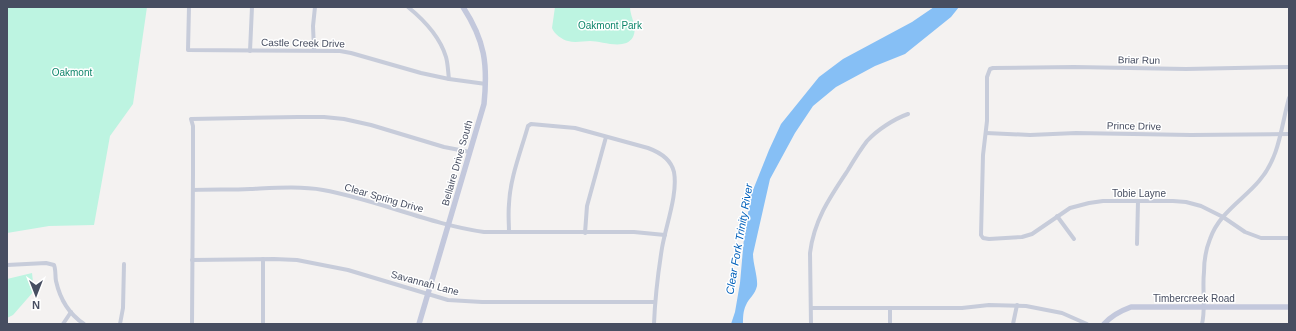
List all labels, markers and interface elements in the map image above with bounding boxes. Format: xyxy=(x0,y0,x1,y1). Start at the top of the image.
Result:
park label: Oakmont Park xyxy=(578,20,643,31)
street label: Castle Creek Drive xyxy=(261,37,345,49)
street label: Briar Run xyxy=(1118,54,1160,66)
park label: Oakmont xyxy=(52,67,93,78)
street label: Bellaire Drive South xyxy=(440,119,474,207)
street label: Prince Drive xyxy=(1107,120,1162,132)
street label: Clear Spring Drive xyxy=(343,181,425,215)
water label: Clear Fork Trinity River xyxy=(723,181,755,295)
street label: Tobie Layne xyxy=(1112,188,1166,199)
street label: Savannah Lane xyxy=(390,269,461,297)
north arrow xyxy=(16,275,56,315)
street label: Timbercreek Road xyxy=(1153,293,1235,304)
text: N xyxy=(32,299,40,311)

